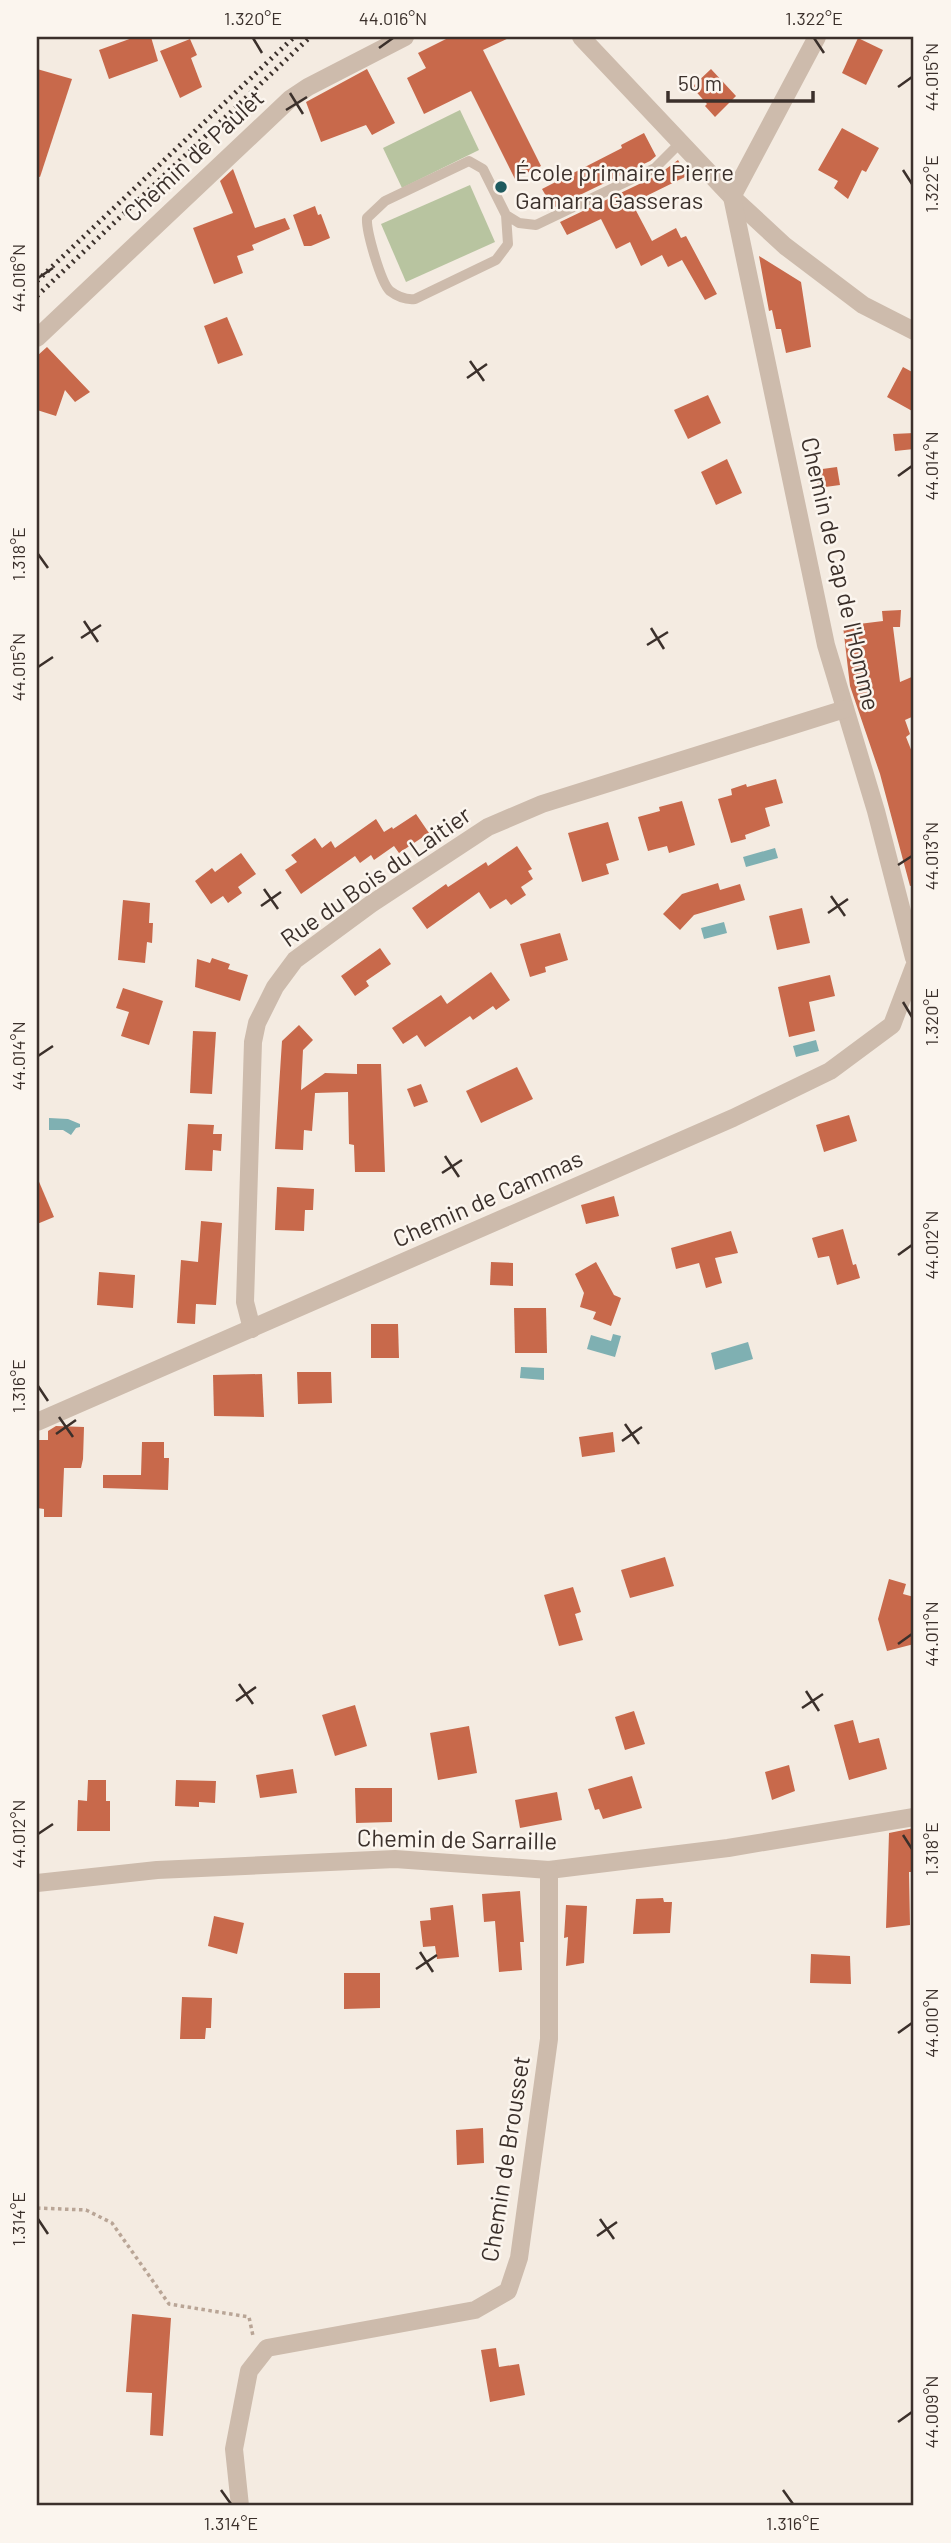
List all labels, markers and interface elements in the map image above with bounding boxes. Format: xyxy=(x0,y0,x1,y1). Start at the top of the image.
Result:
text: 1.320°E xyxy=(224,7,282,29)
text: 44.016°N xyxy=(359,7,427,29)
text: 1.322°E xyxy=(785,7,843,29)
text: 44.015°N xyxy=(920,43,942,111)
scale bar xyxy=(668,60,813,104)
text: 50 m xyxy=(678,70,722,95)
street label: Chemin de Paulet xyxy=(117,83,269,227)
text: 1.322°E xyxy=(920,155,942,213)
place label: École primaire Pierre Gamarra Gasseras xyxy=(515,157,734,214)
marker: École primaire Pierre Gamarra Gasseras xyxy=(493,179,509,195)
text: 44.016°N xyxy=(7,244,29,312)
text: 44.014°N xyxy=(920,431,942,501)
street label: Chemin de Cap de l'Homme xyxy=(796,434,887,713)
text: 1.318°E xyxy=(7,527,29,581)
text: 44.015°N xyxy=(7,633,29,701)
street label: Rue du Bois du Laitier xyxy=(274,799,476,952)
text: 44.013°N xyxy=(920,822,942,890)
text: 1.320°E xyxy=(920,988,942,1046)
text: 44.014°N xyxy=(7,1021,29,1091)
street label: Chemin de Cammas xyxy=(388,1143,587,1253)
text: 44.012°N xyxy=(920,1211,942,1279)
text: 1.316°E xyxy=(7,1359,29,1413)
text: 44.011°N xyxy=(920,1601,942,1667)
text: 44.012°N xyxy=(7,1800,29,1868)
street label: Chemin de Sarraille xyxy=(357,1822,557,1855)
text: 1.318°E xyxy=(920,1822,942,1876)
text: 44.010°N xyxy=(920,1988,942,2058)
street label: Chemin de Brousset xyxy=(474,2054,535,2264)
text: 1.314°E xyxy=(7,2192,29,2246)
text: 44.009°N xyxy=(920,2376,942,2448)
text: 1.314°E xyxy=(204,2512,258,2534)
text: 1.316°E xyxy=(766,2512,820,2534)

